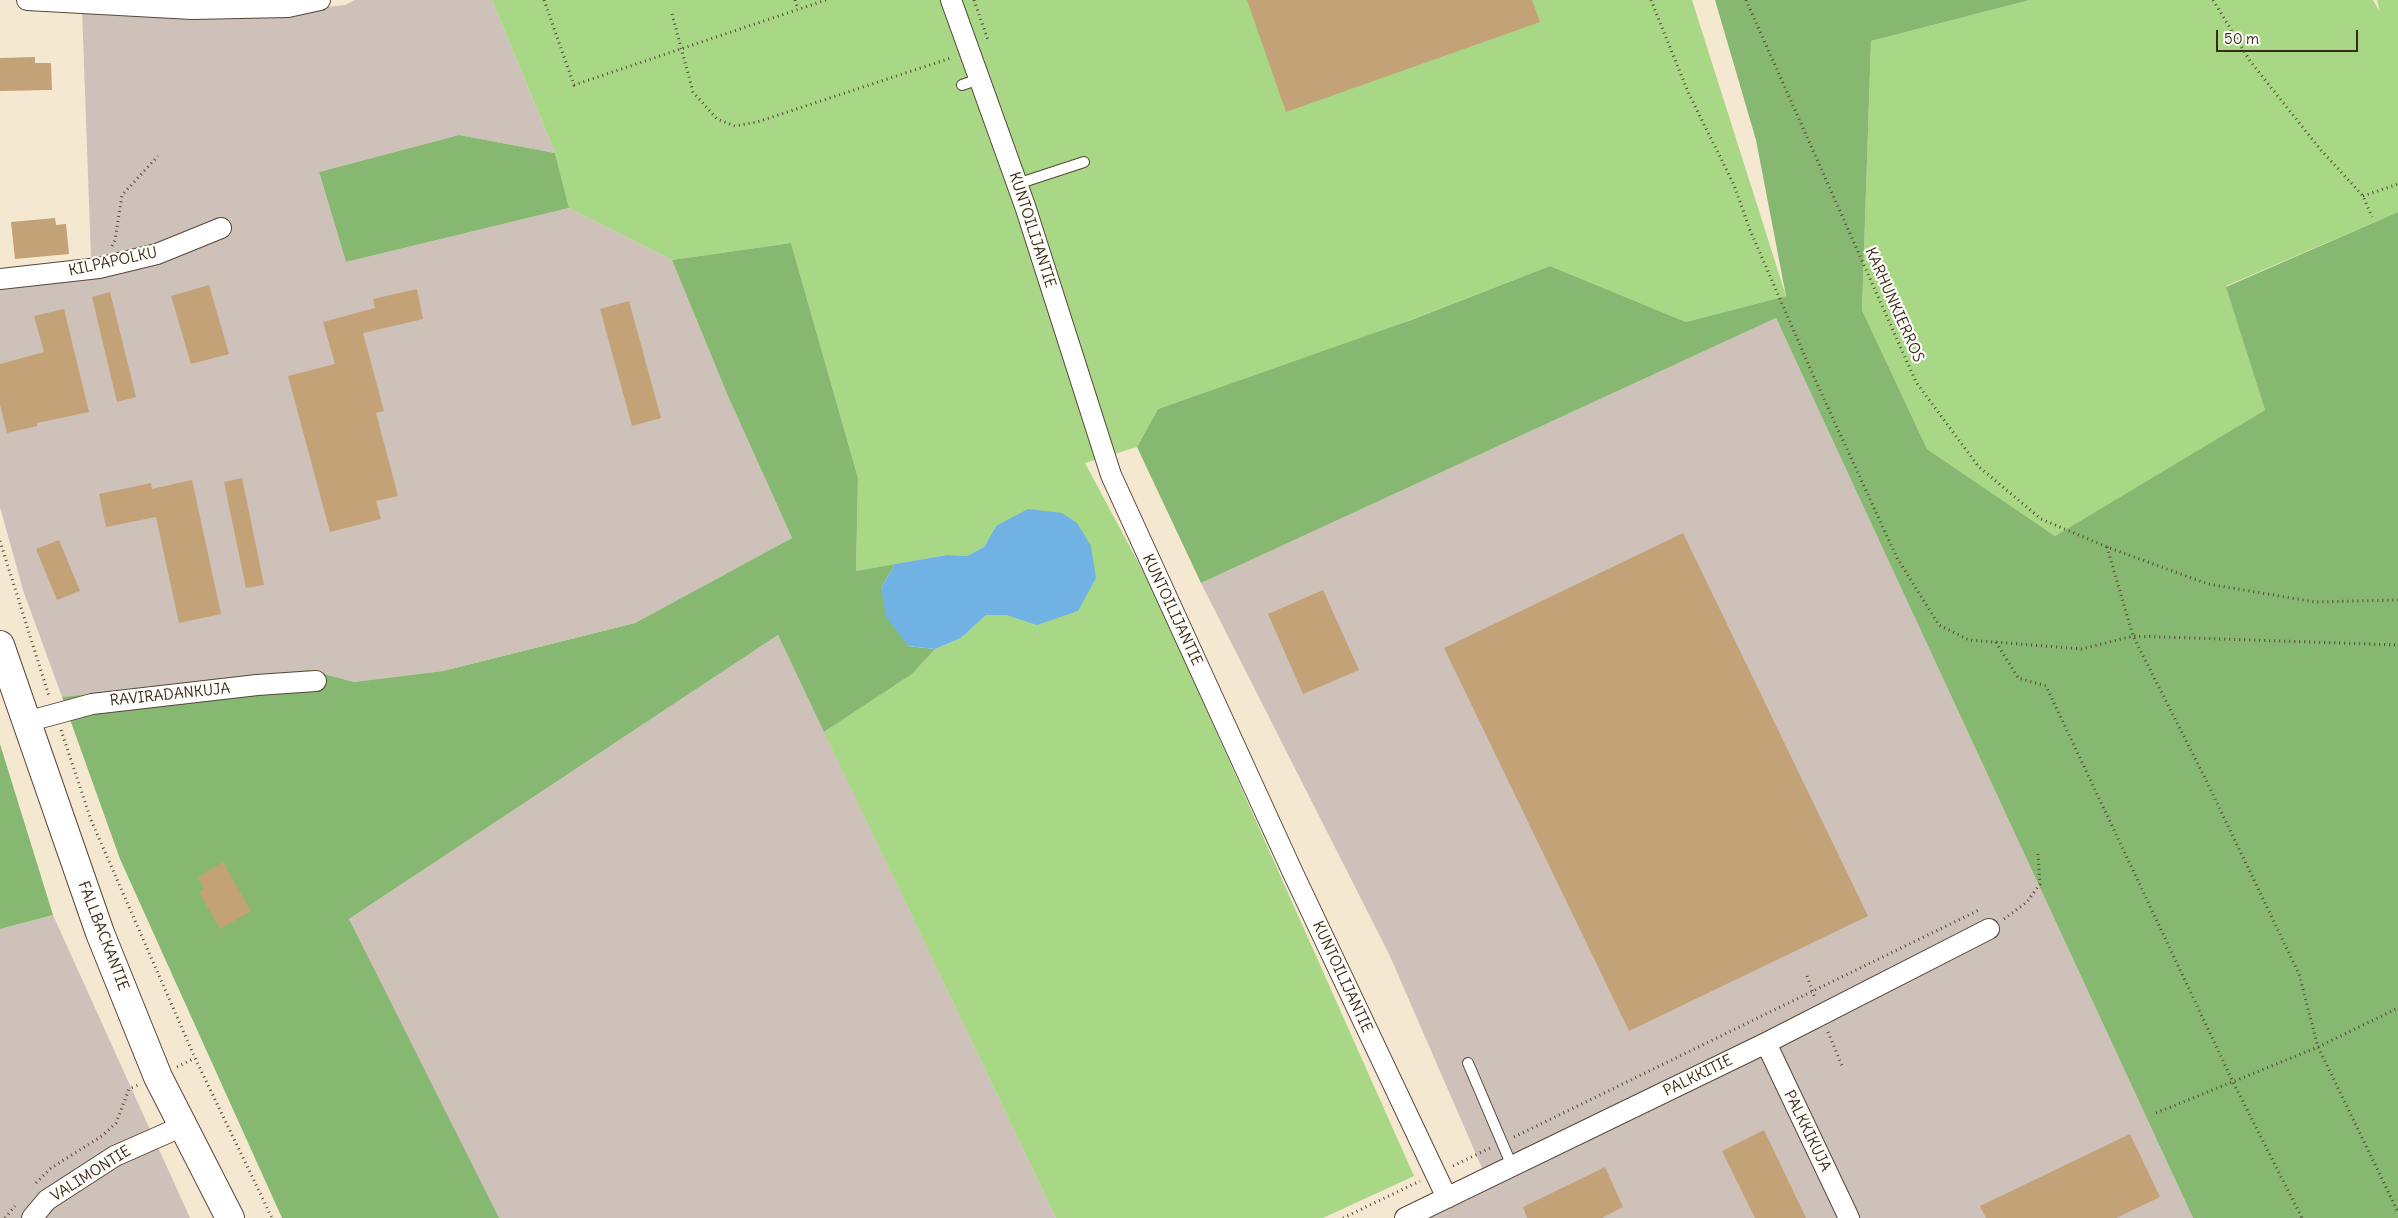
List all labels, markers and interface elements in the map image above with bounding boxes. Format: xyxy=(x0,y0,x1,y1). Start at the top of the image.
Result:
scale bar xyxy=(2218,20,2360,52)
text: 50 m xyxy=(2224,29,2259,48)
street label: KUNTOILIJANTIE xyxy=(1005,170,1059,290)
street label: KILPAPOLKU xyxy=(67,244,159,280)
street label: KARHUNKIERROS xyxy=(1861,245,1927,365)
street label: KUNTOILIJANTIE xyxy=(1138,551,1206,669)
street label: RAVIRADANKUJA xyxy=(109,680,231,710)
street label: FALLBACKANTIE xyxy=(74,879,132,993)
street label: KUNTOILIJANTIE xyxy=(1308,918,1376,1036)
street label: PALKKITIE xyxy=(1661,1052,1735,1100)
street label: PALKKIKUJA xyxy=(1780,1088,1834,1174)
street label: VALIMONTIE xyxy=(48,1142,134,1206)

